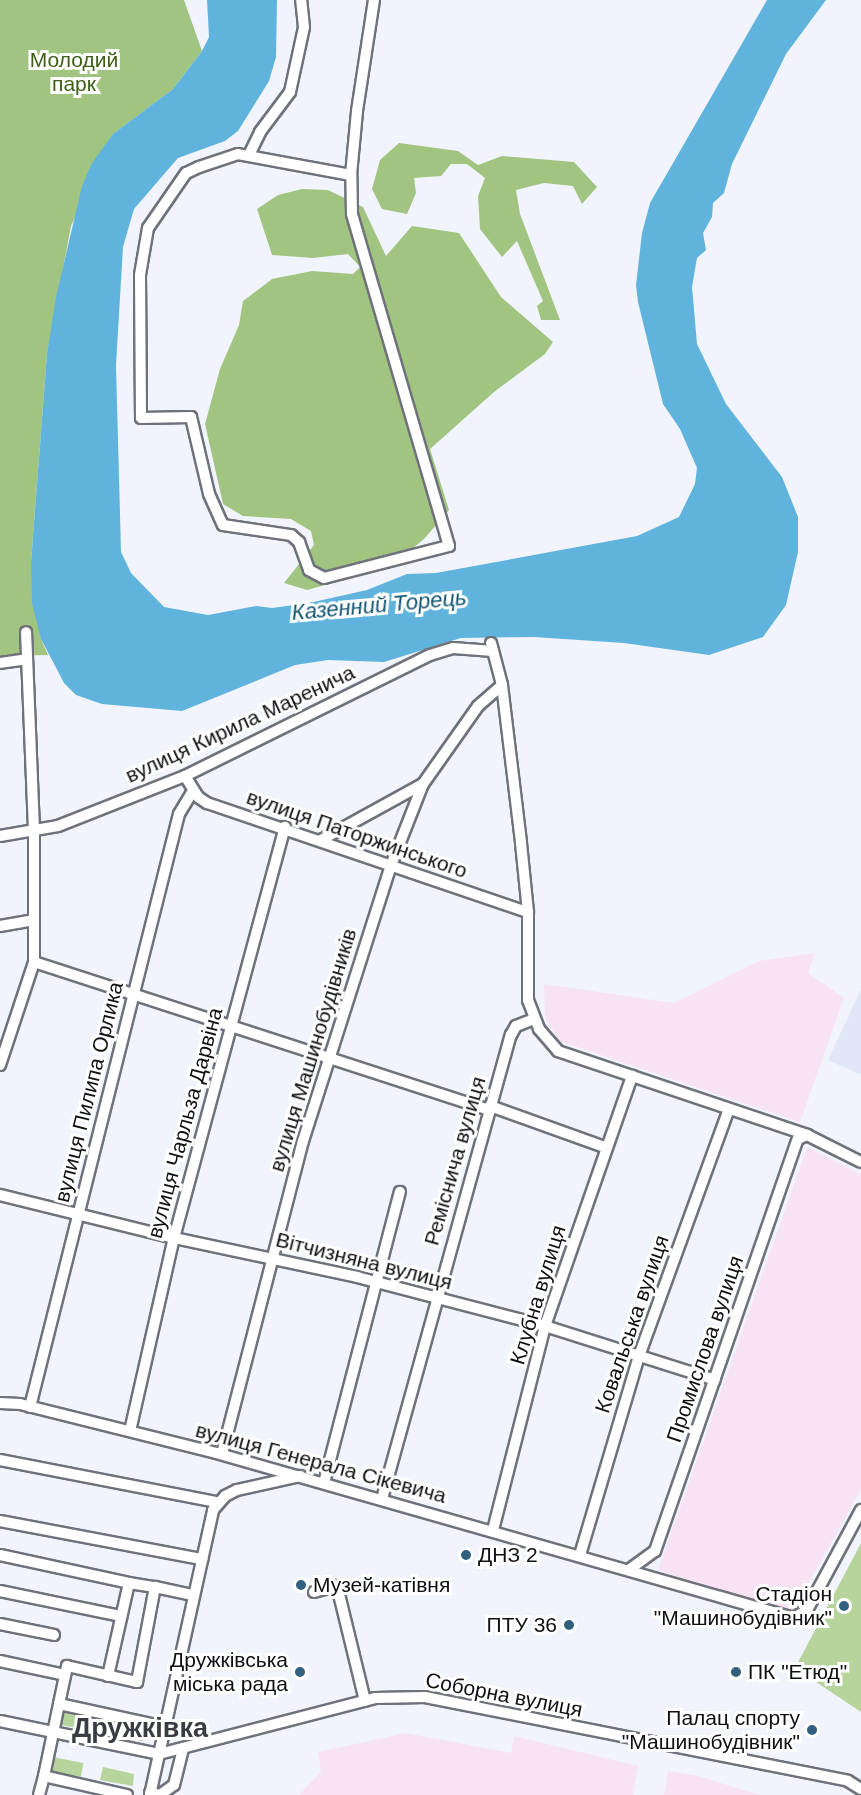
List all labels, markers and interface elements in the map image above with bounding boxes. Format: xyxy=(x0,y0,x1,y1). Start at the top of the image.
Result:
park label: Молодий парк xyxy=(30,47,118,97)
water label: Казенний Торець xyxy=(291,584,467,626)
street label: вулиця Кирила Маренича xyxy=(121,660,359,788)
street label: вулиця Паторжинського xyxy=(243,784,471,884)
street label: вулиця Машинобудівників xyxy=(264,925,362,1175)
street label: вулиця Пилипа Орлика xyxy=(49,979,129,1205)
street label: вулиця Чарльза Дарвіна xyxy=(142,1005,228,1241)
street label: Реміснича вулиця xyxy=(419,1074,491,1248)
street label: Клубна вулиця xyxy=(505,1222,571,1368)
street label: Вітчизняна вулиця xyxy=(273,1227,455,1295)
street label: Ковальська вулиця xyxy=(590,1232,674,1416)
street label: Промислова вулиця xyxy=(661,1252,749,1446)
street label: вулиця Генерала Сікевича xyxy=(193,1417,449,1509)
place label: ДНЗ 2 xyxy=(478,1542,538,1568)
marker: ДНЗ 2 xyxy=(459,1548,473,1562)
place label: Музей-катівня xyxy=(313,1572,450,1598)
marker: Музей-катівня xyxy=(294,1578,308,1592)
place label: Стадіон "Машинобудівник" xyxy=(654,1581,832,1631)
marker: Стадіон "Машинобудівник" xyxy=(837,1599,851,1613)
place label: ПТУ 36 xyxy=(487,1612,557,1638)
marker: ПТУ 36 xyxy=(562,1618,576,1632)
place label: Дружківська міська рада xyxy=(170,1647,288,1697)
place label: ПК "Етюд" xyxy=(748,1659,847,1685)
marker: Дружківська міська рада xyxy=(293,1665,307,1679)
marker: ПК "Етюд" xyxy=(729,1665,743,1679)
street label: Соборна вулиця xyxy=(423,1667,585,1723)
place label: Палац спорту "Машинобудівник" xyxy=(622,1705,800,1755)
district label: Дружківка xyxy=(72,1713,208,1745)
marker: Палац спорту "Машинобудівник" xyxy=(805,1723,819,1737)

